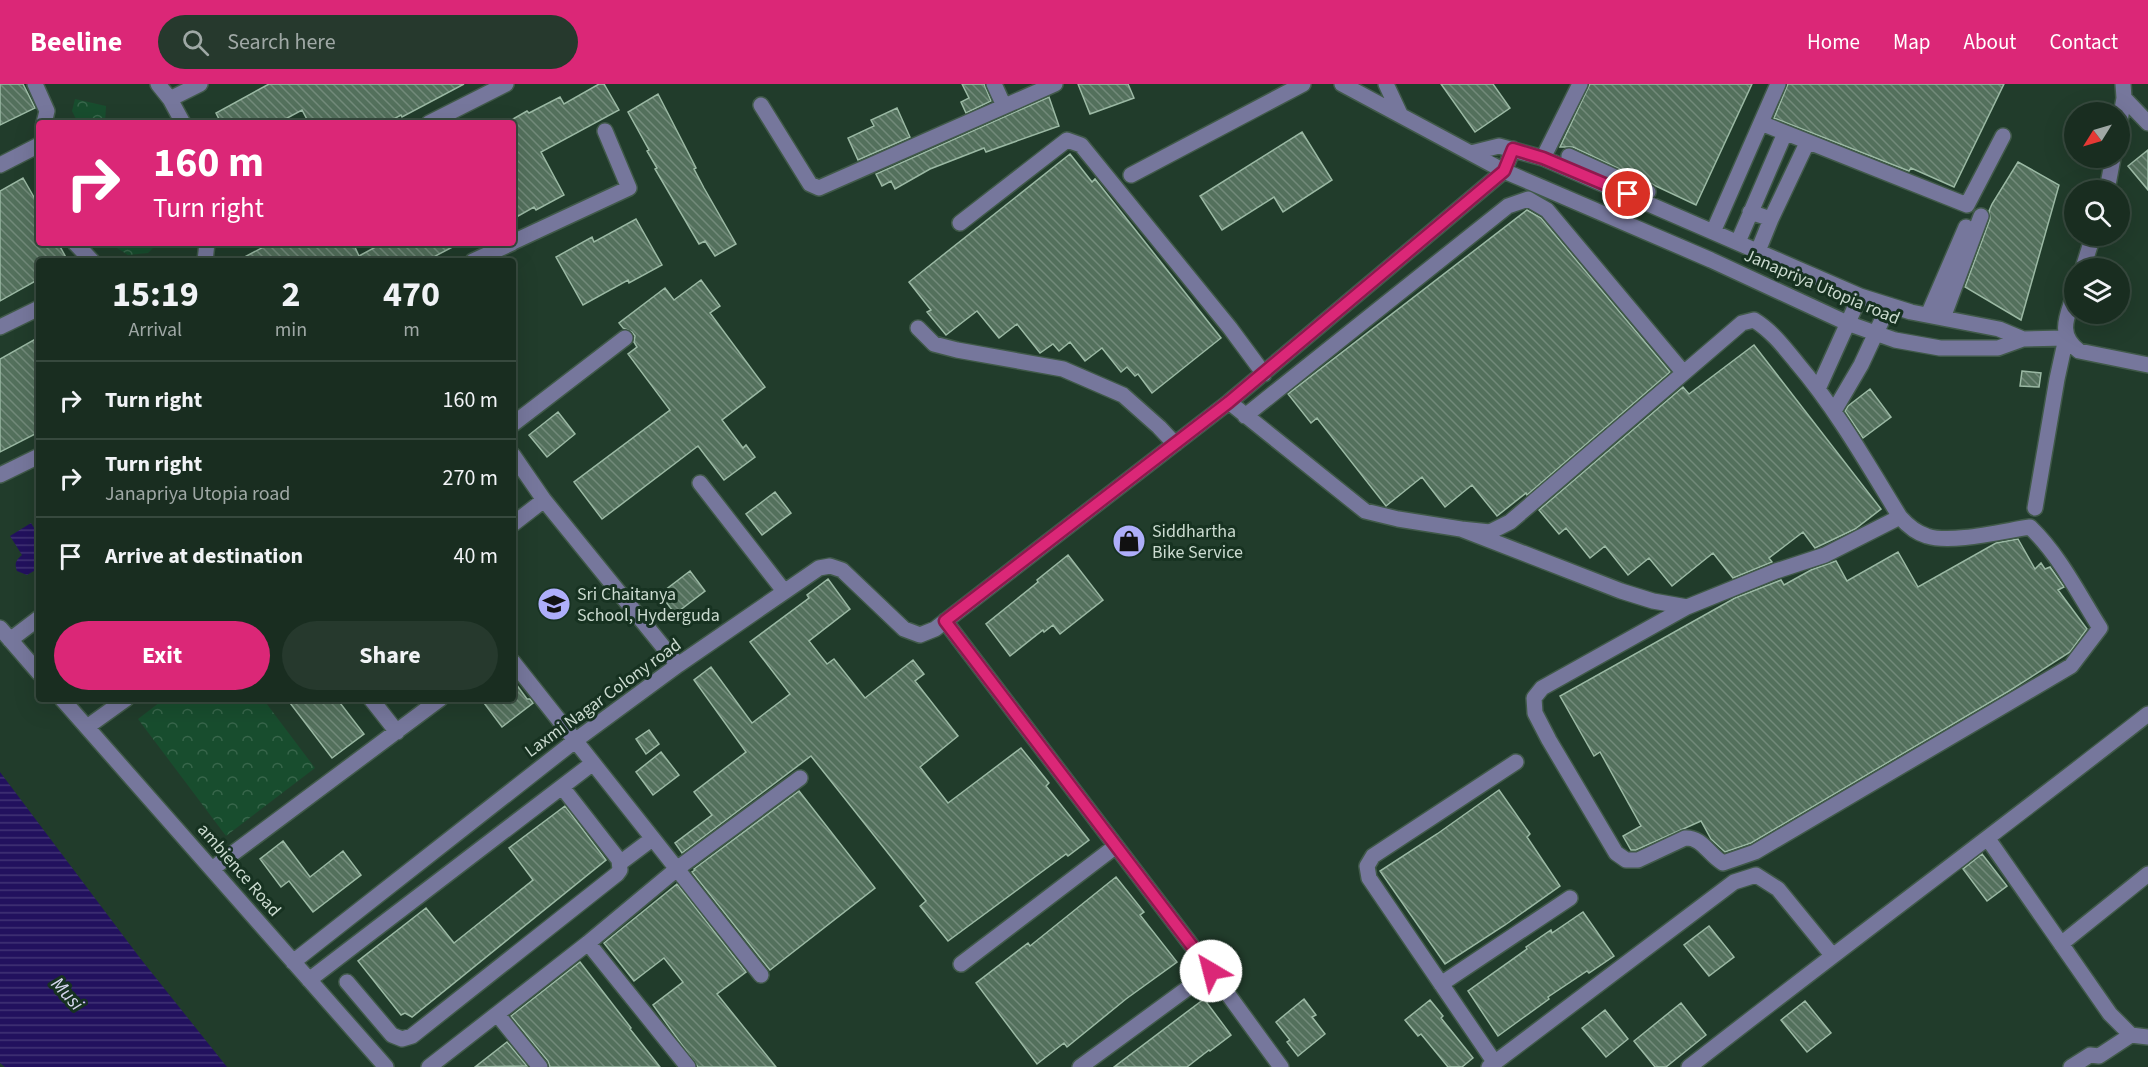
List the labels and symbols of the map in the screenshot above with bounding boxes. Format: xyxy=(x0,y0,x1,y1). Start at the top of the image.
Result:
north arrow xyxy=(2064,102,2130,168)
pin xyxy=(1602,168,1653,219)
street label: Janapriya Utopia road xyxy=(1740,243,1904,331)
place label: Siddhartha Bike Service xyxy=(1152,519,1243,565)
shop icon: Siddhartha Bike Service xyxy=(1111,523,1147,559)
place label: Sri Chaitanya School, Hyderguda xyxy=(577,582,720,628)
school or university icon: Sri Chaitanya School, Hyderguda xyxy=(536,586,572,622)
street label: Laxmi Nagar Colony road xyxy=(520,633,686,763)
street label: ambience Road xyxy=(191,818,287,922)
position arrow xyxy=(1179,939,1243,1003)
water label: Musi xyxy=(44,971,90,1017)

